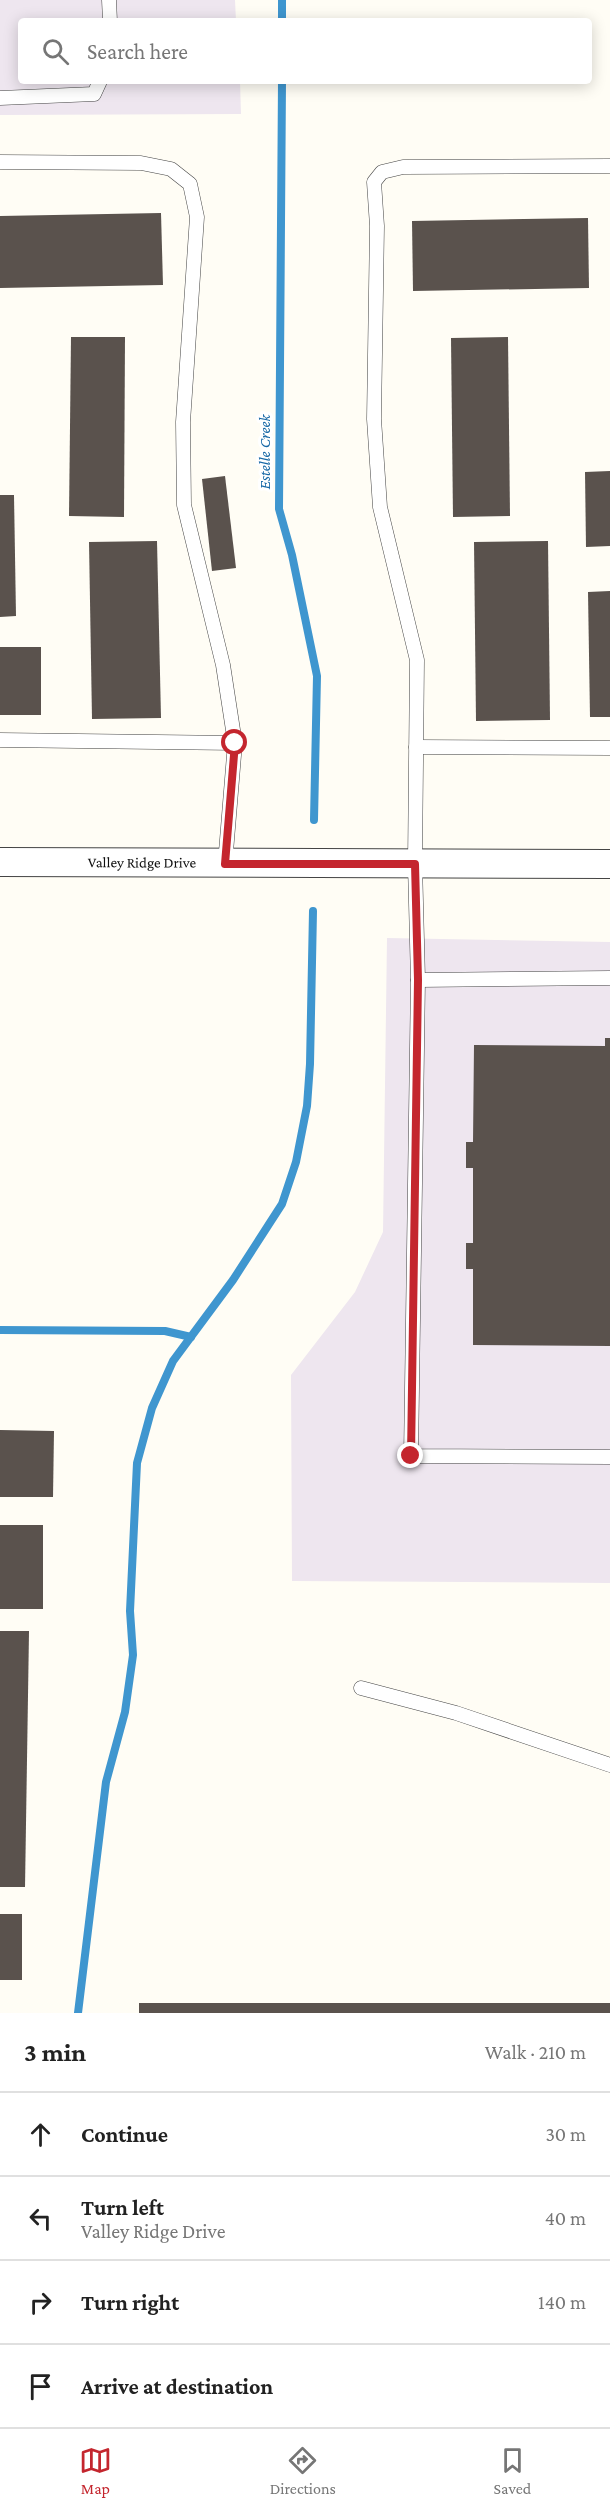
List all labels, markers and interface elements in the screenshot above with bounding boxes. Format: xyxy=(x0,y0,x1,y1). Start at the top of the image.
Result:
search box xyxy=(18,18,592,84)
icon: search xyxy=(39,35,72,68)
text: Search here xyxy=(87,39,188,64)
water label: Estelle Creek xyxy=(256,413,273,490)
route start xyxy=(221,729,247,755)
street label: Valley Ridge Drive xyxy=(88,854,197,872)
route end xyxy=(397,1442,423,1468)
text: 3 min xyxy=(24,2038,86,2067)
text: Walk · 210 m xyxy=(485,2041,586,2063)
icon: ahead xyxy=(24,2118,57,2151)
text: Continue xyxy=(81,2122,168,2147)
text: 30 m xyxy=(545,2123,586,2145)
text: Turn left xyxy=(81,2195,164,2220)
icon: left xyxy=(24,2202,57,2235)
text: 40 m xyxy=(545,2207,586,2229)
text: Valley Ridge Drive xyxy=(81,2220,225,2242)
icon: right xyxy=(24,2286,57,2319)
text: Turn right xyxy=(81,2290,179,2315)
text: 140 m xyxy=(538,2291,586,2313)
icon: arrive xyxy=(24,2370,57,2403)
text: Arrive at destination xyxy=(81,2374,273,2399)
tab: Map xyxy=(79,2444,112,2497)
tab: Directions xyxy=(270,2444,336,2497)
tab: Saved xyxy=(494,2444,531,2497)

